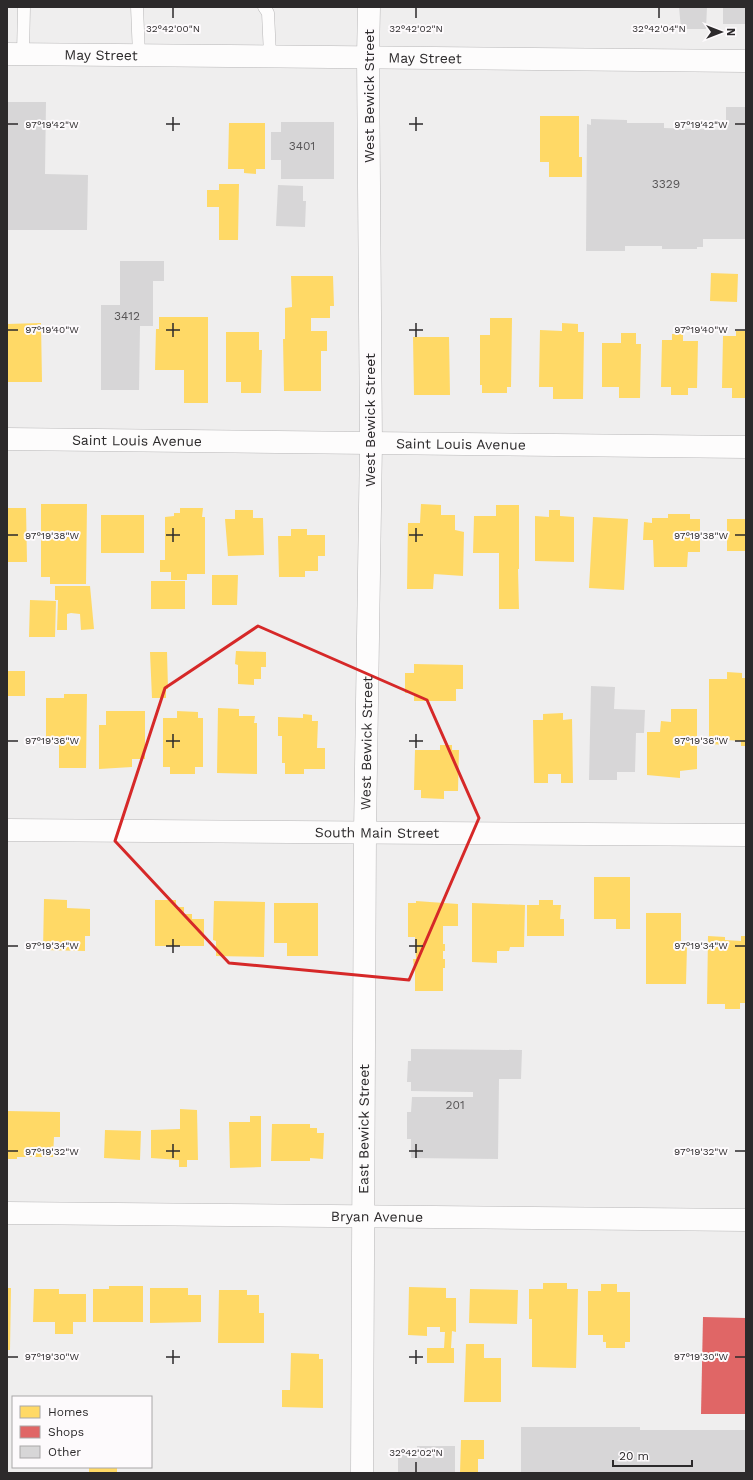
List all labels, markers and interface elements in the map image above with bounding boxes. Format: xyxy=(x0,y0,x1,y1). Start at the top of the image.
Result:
north arrow xyxy=(701,12,741,52)
text: 32°42'00"N xyxy=(146,23,200,34)
text: 32°42'02"N xyxy=(389,23,443,34)
text: 32°42'04"N xyxy=(632,23,686,34)
text: N xyxy=(724,28,737,36)
street label: West Bewick Street xyxy=(361,29,377,163)
street label: May Street xyxy=(64,47,138,63)
street label: May Street xyxy=(388,50,462,66)
text: 97°19'42"W xyxy=(25,119,79,130)
text: 97°19'42"W xyxy=(674,119,728,130)
house number: 3401 xyxy=(289,139,315,153)
house number: 3329 xyxy=(652,177,680,191)
house number: 3412 xyxy=(114,309,140,323)
text: 97°19'40"W xyxy=(25,324,79,335)
text: 97°19'40"W xyxy=(674,324,728,335)
street label: West Bewick Street xyxy=(362,353,378,487)
street label: Saint Louis Avenue xyxy=(72,432,202,449)
street label: Saint Louis Avenue xyxy=(396,435,526,453)
text: 97°19'38"W xyxy=(25,530,79,541)
text: 97°19'38"W xyxy=(674,530,728,541)
street label: West Bewick Street xyxy=(357,676,375,810)
text: 97°19'36"W xyxy=(25,735,79,746)
text: 97°19'36"W xyxy=(674,735,728,746)
street label: South Main Street xyxy=(315,824,439,841)
text: 97°19'34"W xyxy=(25,940,79,951)
text: 97°19'34"W xyxy=(674,940,728,951)
street label: East Bewick Street xyxy=(355,1064,372,1194)
house number: 201 xyxy=(445,1098,465,1112)
text: 97°19'32"W xyxy=(25,1146,79,1157)
text: 97°19'32"W xyxy=(674,1146,728,1157)
street label: Bryan Avenue xyxy=(331,1208,423,1225)
text: 97°19'30"W xyxy=(25,1351,80,1362)
text: 97°19'30"W xyxy=(674,1351,729,1362)
legend xyxy=(12,1396,152,1468)
text: Homes xyxy=(48,1405,89,1419)
text: Shops xyxy=(48,1425,84,1439)
scale bar xyxy=(613,1442,692,1468)
text: Other xyxy=(48,1445,81,1459)
text: 32°42'02"N xyxy=(389,1447,443,1458)
text: 20 m xyxy=(619,1449,649,1463)

